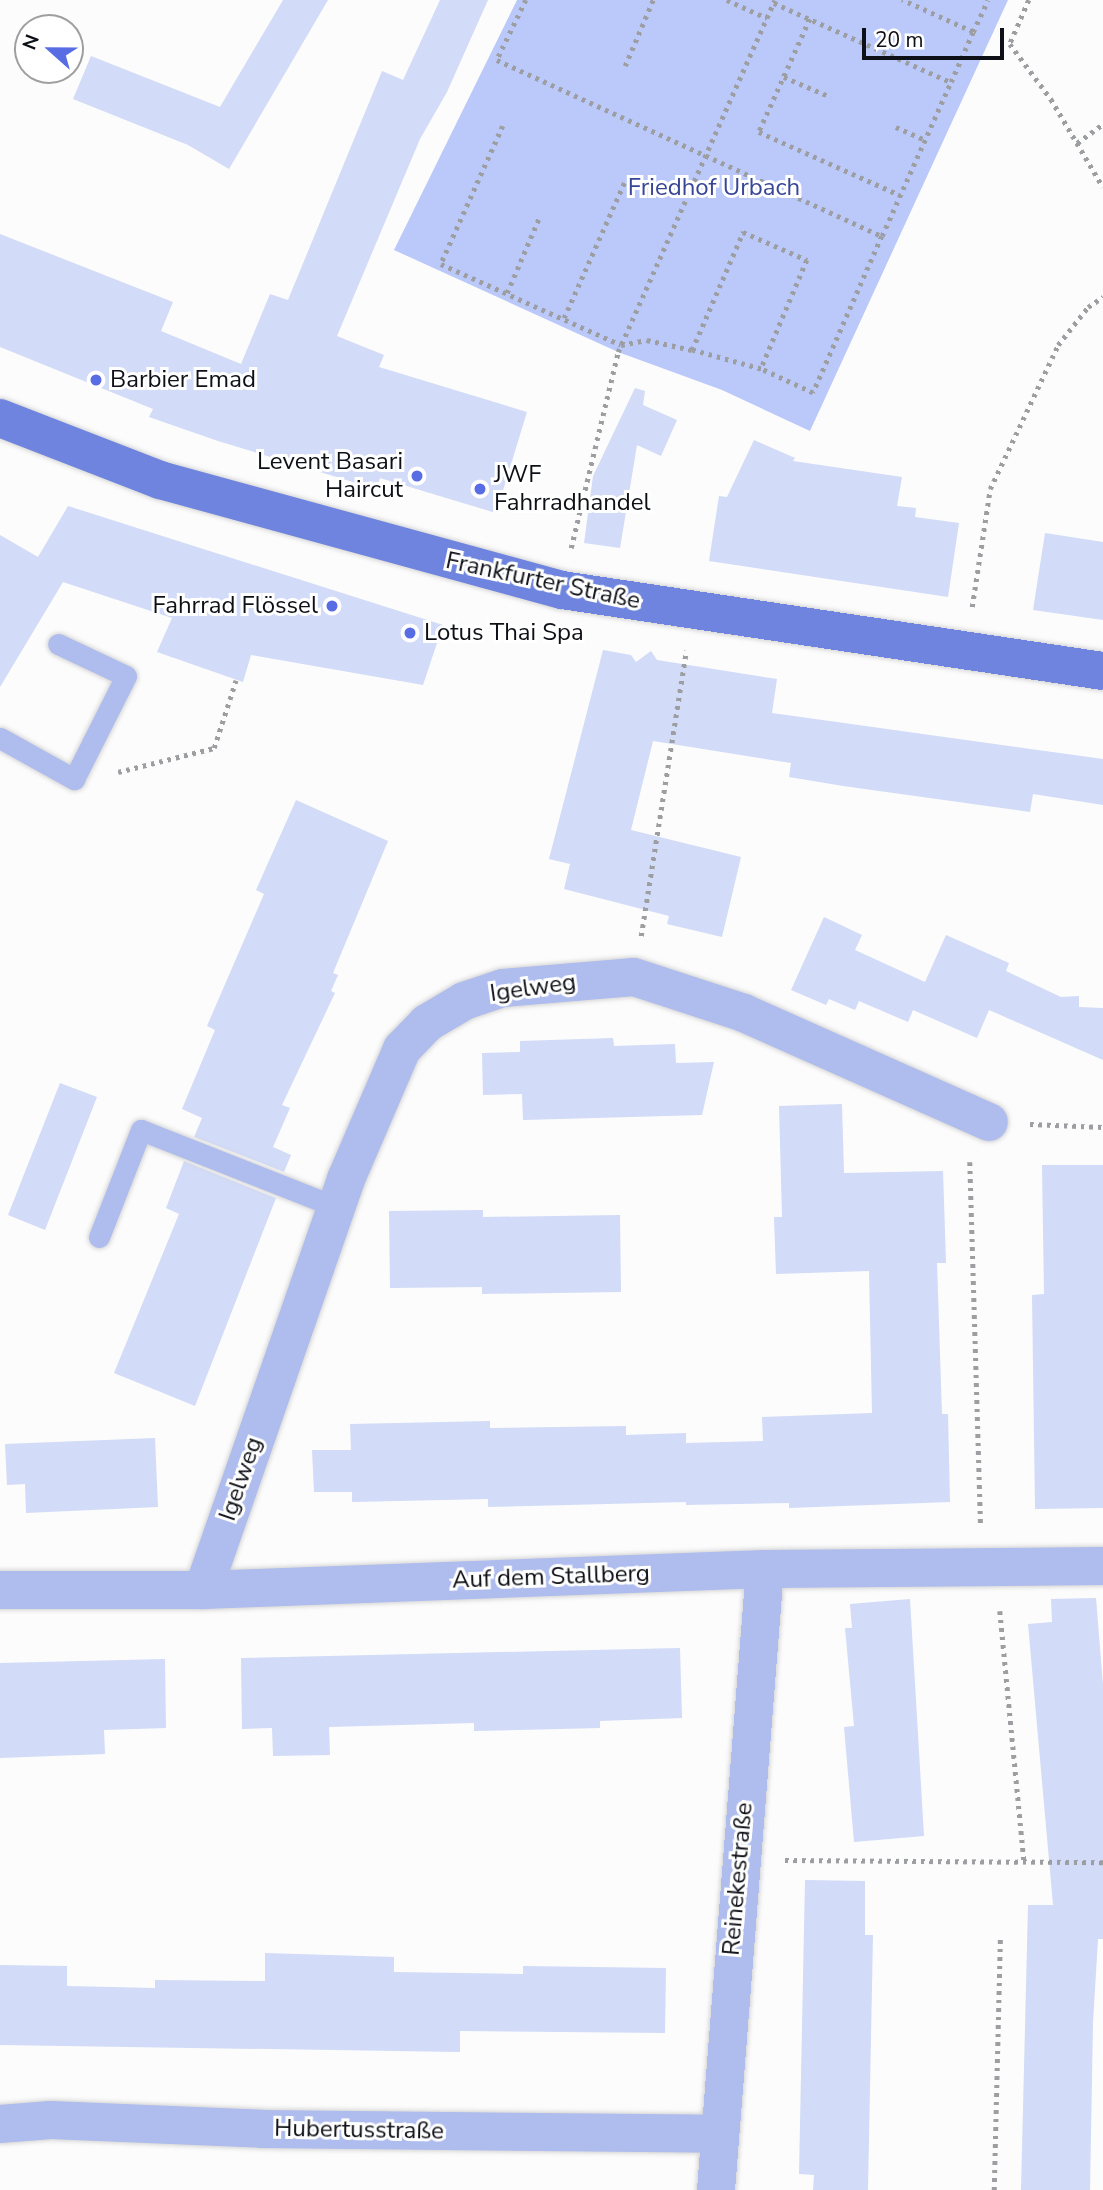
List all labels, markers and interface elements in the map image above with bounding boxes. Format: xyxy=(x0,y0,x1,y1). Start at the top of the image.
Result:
north arrow xyxy=(14,14,84,84)
scale bar xyxy=(865,14,1007,58)
text: 20 m xyxy=(875,26,924,54)
text: N xyxy=(17,31,46,53)
park label: Friedhof Urbach xyxy=(628,174,800,202)
place label: Barbier Emad xyxy=(110,366,256,394)
marker: Barbier Emad xyxy=(88,372,104,388)
place label: Levent Basari Haircut xyxy=(257,448,403,504)
place label: JWF Fahrradhandel xyxy=(494,461,651,517)
marker: Levent Basari Haircut xyxy=(409,468,425,484)
marker: JWF Fahrradhandel xyxy=(472,481,488,497)
street label: Frankfurter Straße xyxy=(443,546,643,616)
place label: Fahrrad Flössel xyxy=(153,592,318,620)
marker: Fahrrad Flössel xyxy=(324,598,340,614)
place label: Lotus Thai Spa xyxy=(424,619,584,647)
marker: Lotus Thai Spa xyxy=(402,625,418,641)
street label: Igelweg xyxy=(488,968,578,1008)
street label: Igelweg xyxy=(213,1433,269,1525)
street label: Auf dem Stallberg xyxy=(452,1559,650,1595)
street label: Reinekestraße xyxy=(717,1801,759,1957)
street label: Hubertusstraße xyxy=(274,2114,444,2146)

